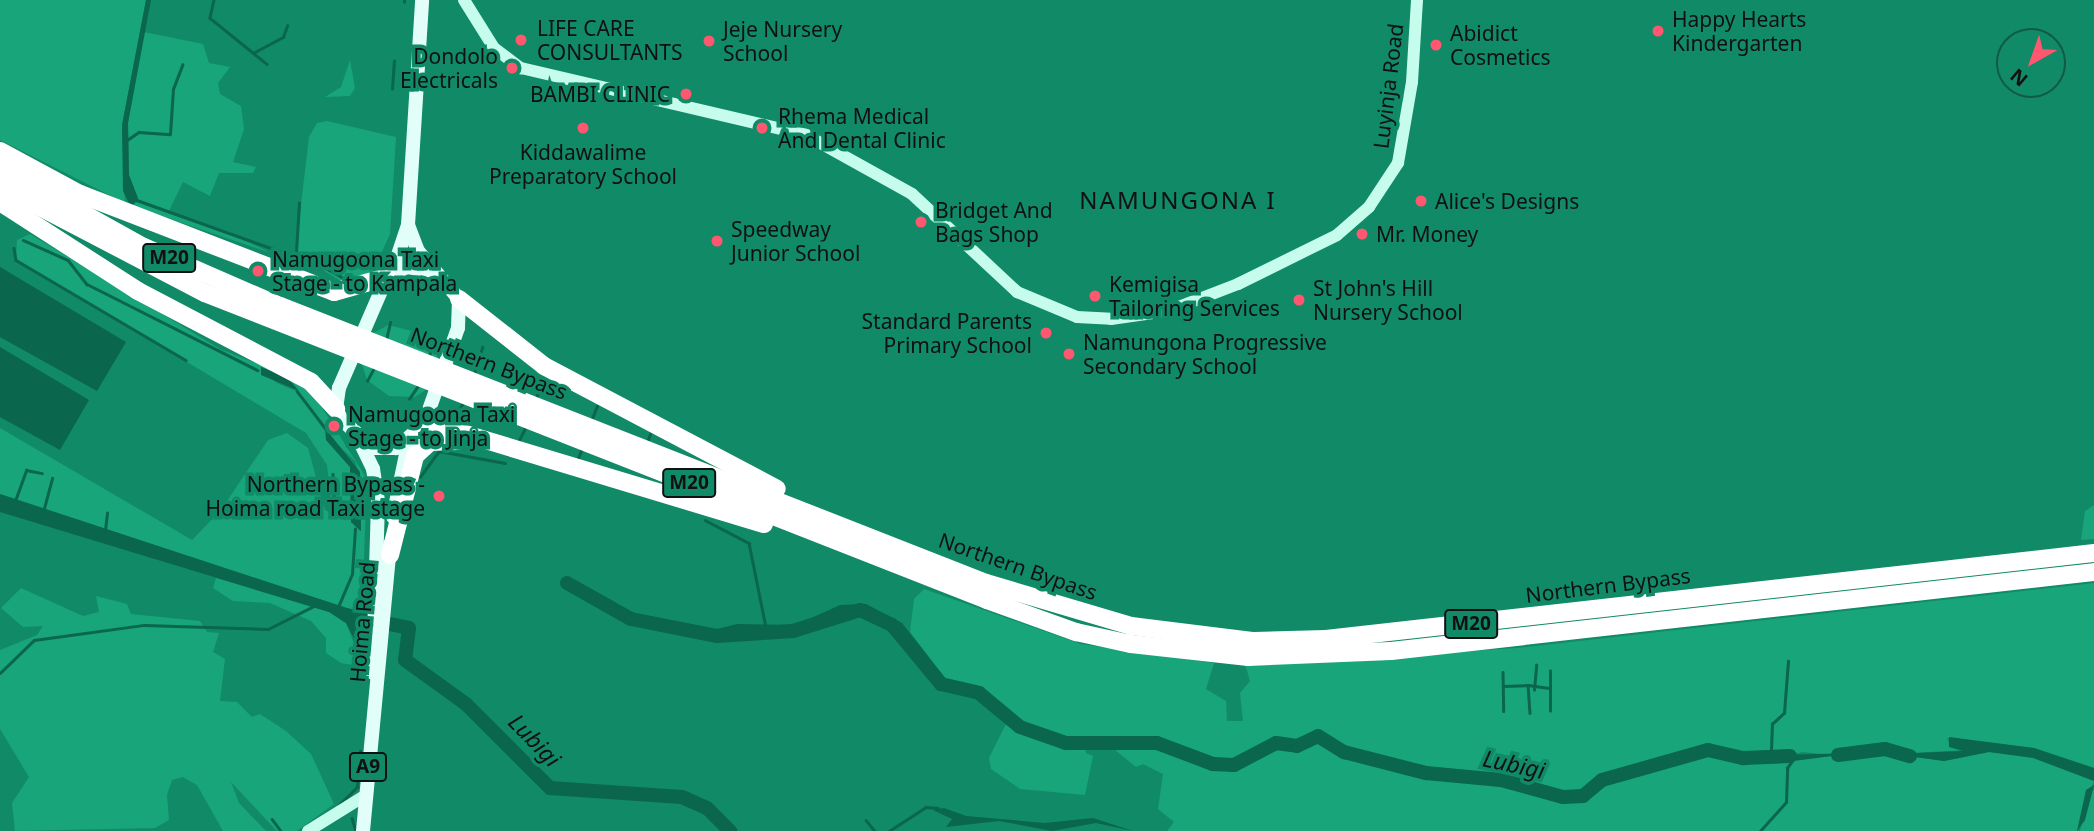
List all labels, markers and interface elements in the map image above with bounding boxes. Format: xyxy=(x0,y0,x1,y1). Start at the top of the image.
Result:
place label: Happy Hearts Kindergarten xyxy=(1672,6,1806,56)
place label: LIFE CARE CONSULTANTS xyxy=(537,15,682,65)
place label: Jeje Nursery School xyxy=(723,16,842,66)
place label: Abidict Cosmetics xyxy=(1450,20,1551,70)
street label: Luyinja Road xyxy=(1368,22,1408,150)
marker: Happy Hearts Kindergarten xyxy=(1650,23,1666,39)
north arrow xyxy=(1996,28,2066,98)
marker: LIFE CARE CONSULTANTS xyxy=(511,30,531,50)
marker: Jeje Nursery School xyxy=(701,33,717,49)
marker: Abidict Cosmetics xyxy=(1428,37,1444,53)
place label: Dondolo Electricals xyxy=(400,43,498,93)
marker: Dondolo Electricals xyxy=(504,60,520,76)
text: N xyxy=(2005,63,2033,92)
place label: BAMBI CLINIC xyxy=(530,81,670,107)
marker: BAMBI CLINIC xyxy=(676,84,696,104)
place label: Rhema Medical And Dental Clinic xyxy=(778,103,946,153)
marker: Rhema Medical And Dental Clinic xyxy=(752,118,772,138)
marker: Kiddawalime Preparatory School xyxy=(575,120,591,136)
place label: Kiddawalime Preparatory School xyxy=(489,139,677,189)
district label: NAMUNGONA I xyxy=(1081,186,1275,214)
place label: Alice's Designs xyxy=(1435,188,1579,214)
marker: Alice's Designs xyxy=(1413,193,1429,209)
place label: Bridget And Bags Shop xyxy=(935,197,1053,247)
marker: Bridget And Bags Shop xyxy=(913,214,929,230)
place label: Speedway Junior School xyxy=(731,216,860,266)
place label: Mr. Money xyxy=(1376,221,1478,247)
marker: Mr. Money xyxy=(1354,226,1370,242)
marker: Speedway Junior School xyxy=(709,233,725,249)
road number: M20 xyxy=(141,242,197,274)
place label: Namugoona Taxi Stage - to Kampala xyxy=(272,246,457,296)
marker: Namugoona Taxi Stage - to Kampala xyxy=(250,263,266,279)
place label: Kemigisa Tailoring Services xyxy=(1109,271,1280,321)
place label: St John's Hill Nursery School xyxy=(1313,275,1463,325)
marker: Kemigisa Tailoring Services xyxy=(1087,288,1103,304)
marker: St John's Hill Nursery School xyxy=(1291,292,1307,308)
place label: Standard Parents Primary School xyxy=(862,308,1032,358)
street label: Northern Bypass xyxy=(407,321,571,405)
marker: Standard Parents Primary School xyxy=(1038,325,1054,341)
place label: Namungona Progressive Secondary School xyxy=(1083,329,1327,379)
marker: Namungona Progressive Secondary School xyxy=(1061,346,1077,362)
place label: Namugoona Taxi Stage - to Jinja xyxy=(348,401,515,451)
marker: Namugoona Taxi Stage - to Jinja xyxy=(326,418,342,434)
road number: M20 xyxy=(661,468,717,498)
place label: Northern Bypass - Hoima road Taxi stage xyxy=(205,471,425,521)
marker: Northern Bypass - Hoima road Taxi stage xyxy=(431,488,447,504)
street label: Northern Bypass xyxy=(935,527,1101,605)
street label: Hoima Road xyxy=(344,561,380,683)
street label: Northern Bypass xyxy=(1524,562,1692,608)
road number: M20 xyxy=(1443,608,1499,639)
water label: Lubigi xyxy=(503,708,567,772)
water label: Lubigi xyxy=(1480,744,1548,784)
road number: A9 xyxy=(349,752,387,782)

